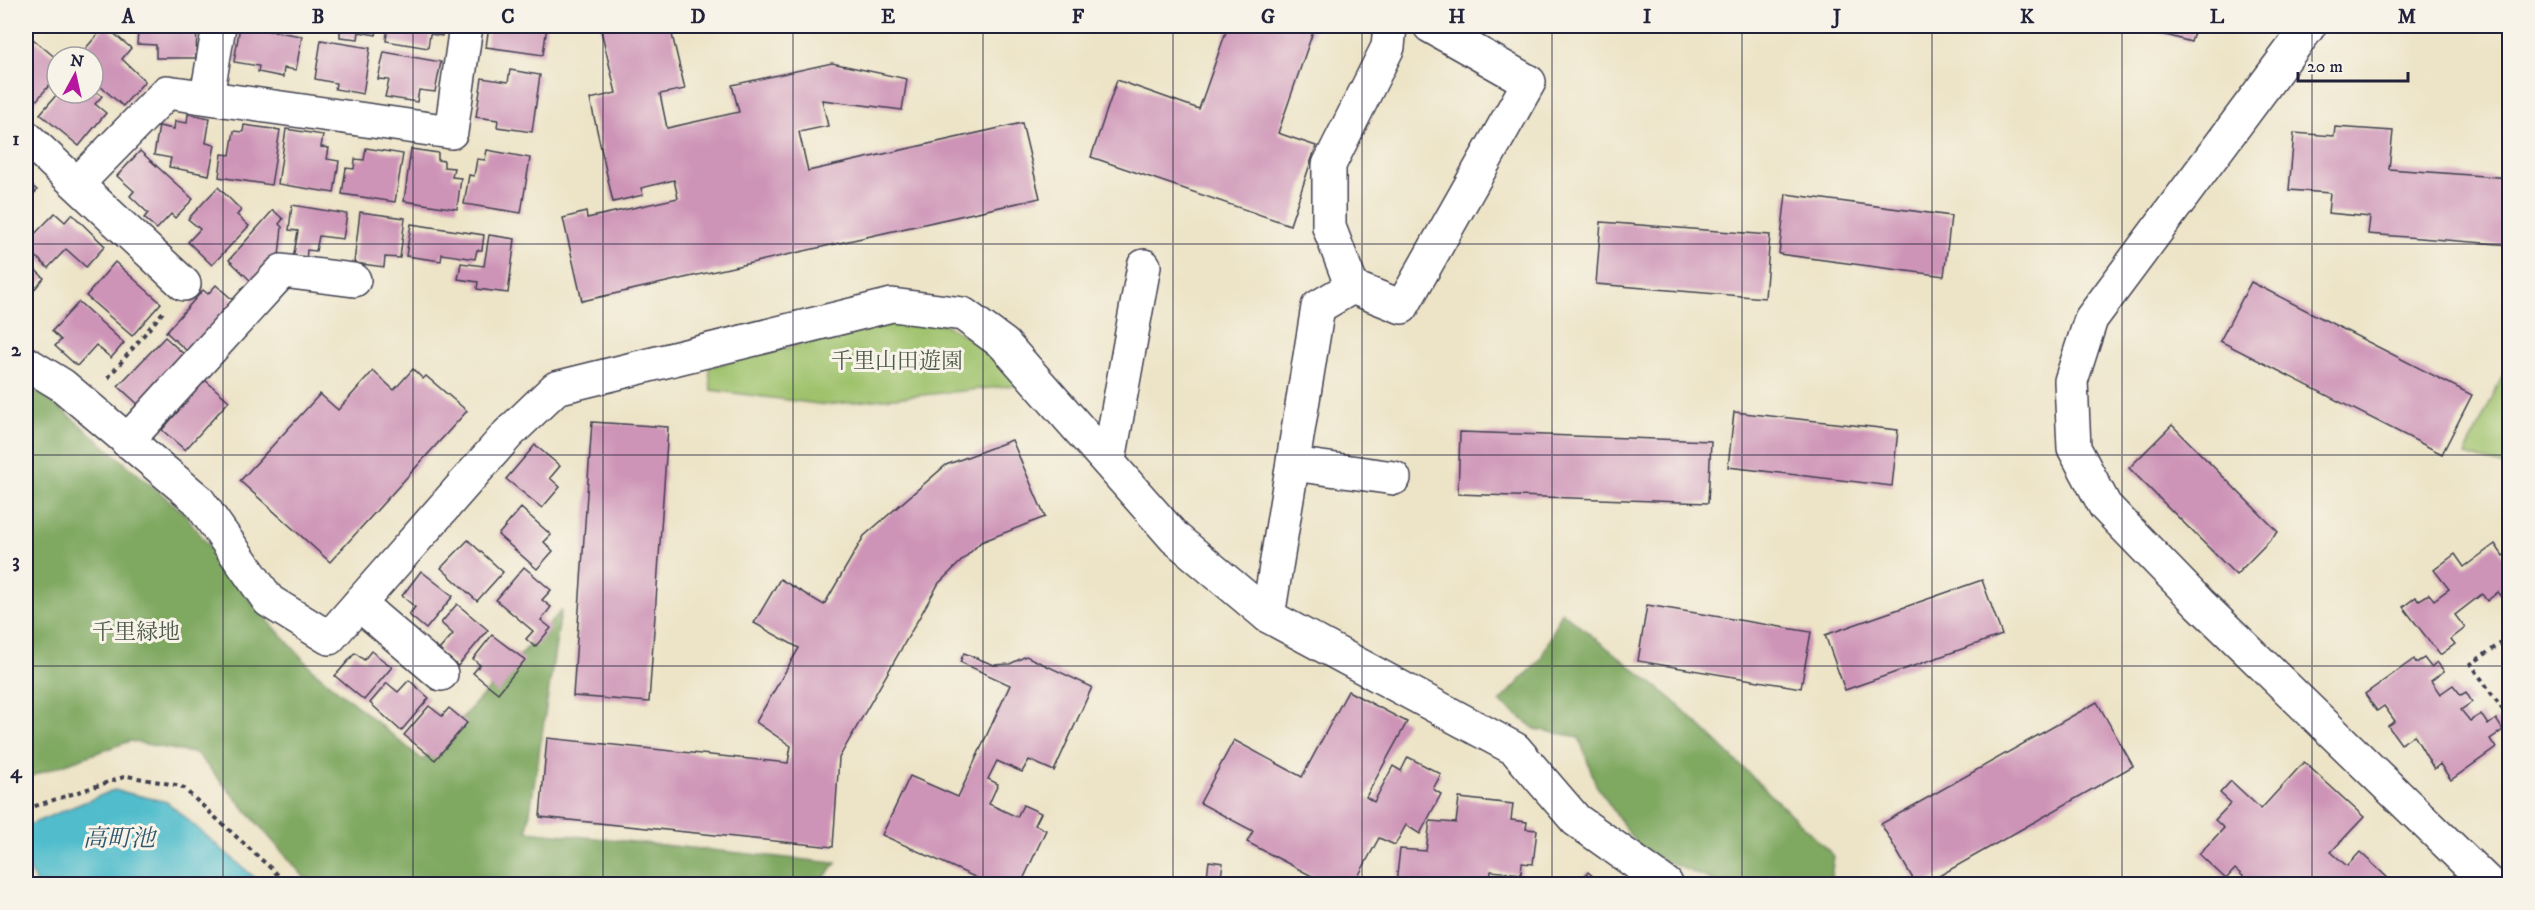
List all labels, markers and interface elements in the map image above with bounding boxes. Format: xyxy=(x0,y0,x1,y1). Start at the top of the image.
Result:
text: A xyxy=(121,5,136,30)
text: B xyxy=(312,5,324,30)
text: C xyxy=(501,5,515,30)
text: D xyxy=(691,5,706,30)
text: E xyxy=(881,5,895,30)
text: F xyxy=(1072,5,1085,30)
text: G xyxy=(1261,5,1275,30)
text: H xyxy=(1449,5,1466,30)
text: I xyxy=(1643,5,1651,30)
text: J xyxy=(1831,5,1841,30)
text: K xyxy=(2020,5,2035,30)
text: L xyxy=(2210,5,2225,30)
text: M xyxy=(2398,5,2416,30)
north arrow xyxy=(45,45,105,105)
scale bar xyxy=(2298,45,2408,83)
text: N xyxy=(69,50,85,72)
text: 20 m xyxy=(2307,56,2343,78)
text: 1 xyxy=(12,127,20,152)
text: 2 xyxy=(11,338,22,363)
park label: 千里山田遊園 xyxy=(831,348,963,375)
text: 3 xyxy=(12,549,20,574)
park label: 千里緑地 xyxy=(92,619,180,646)
text: 4 xyxy=(10,760,23,785)
water label: 高町池 xyxy=(83,824,158,854)

